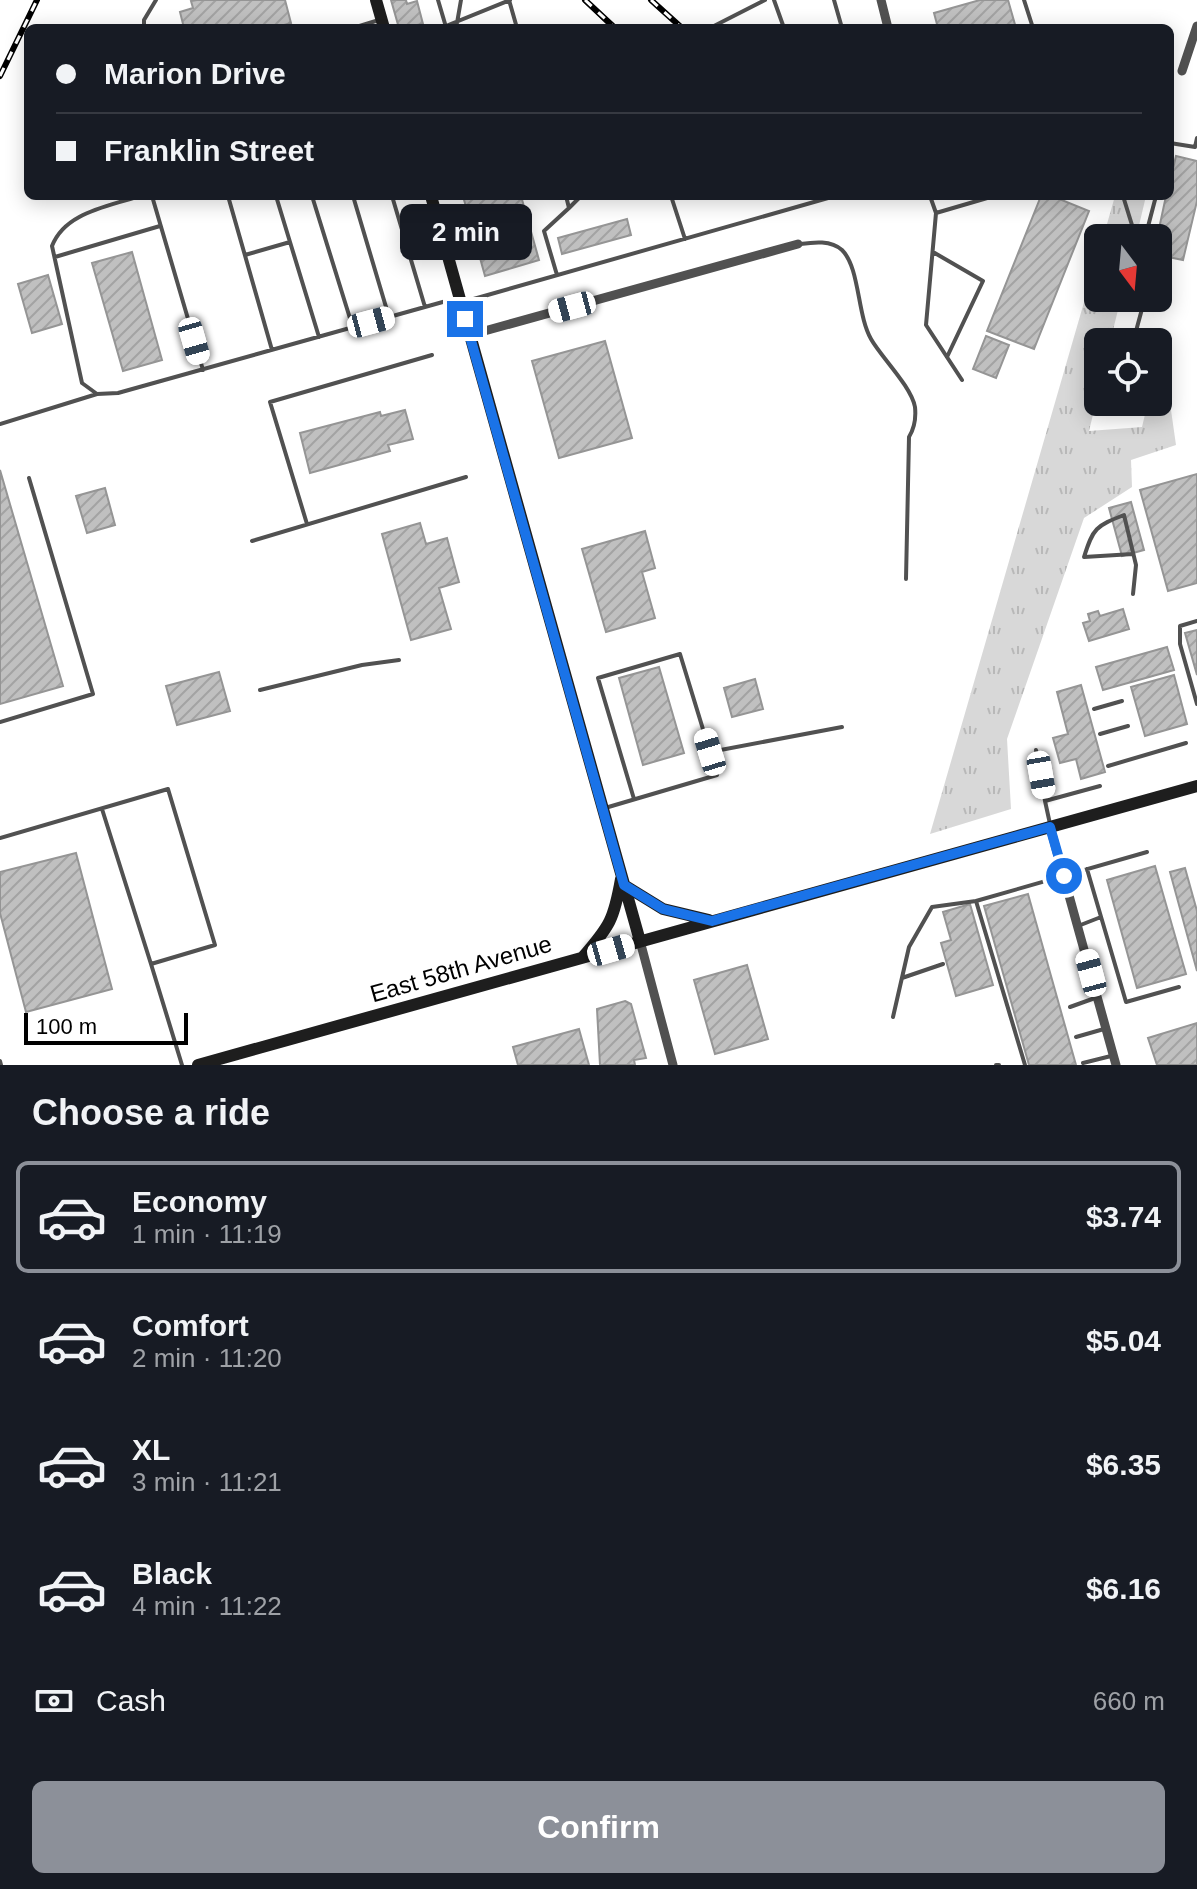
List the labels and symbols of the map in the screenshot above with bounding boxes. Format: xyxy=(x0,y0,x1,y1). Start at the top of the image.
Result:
callout: 2 min xyxy=(399,203,531,259)
north arrow xyxy=(1084,224,1172,312)
car xyxy=(546,289,598,325)
route end xyxy=(447,301,483,337)
car xyxy=(345,304,397,340)
car xyxy=(176,315,212,367)
car xyxy=(692,726,728,778)
car xyxy=(1025,749,1057,801)
route start xyxy=(1046,858,1082,894)
street label: East 58th Avenue xyxy=(367,930,555,1007)
car xyxy=(585,932,637,968)
car xyxy=(1073,947,1109,999)
scale bar xyxy=(24,1009,188,1045)

